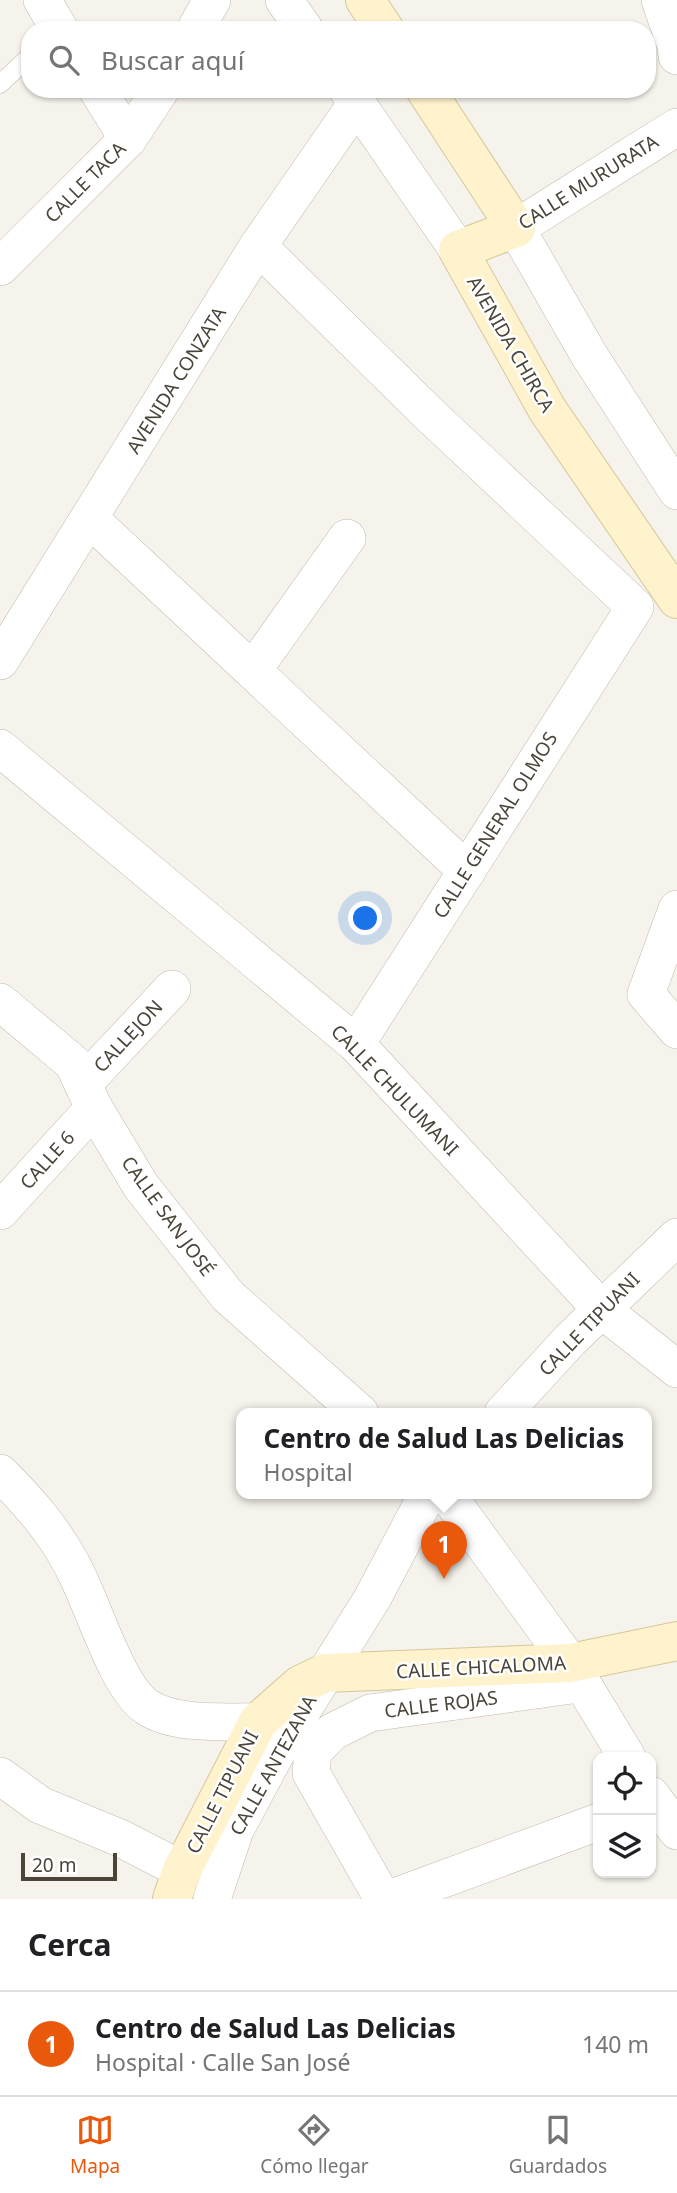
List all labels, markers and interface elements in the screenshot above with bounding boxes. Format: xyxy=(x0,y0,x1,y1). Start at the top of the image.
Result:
search box xyxy=(21,21,656,98)
icon: search xyxy=(45,41,83,79)
text: Buscar aquí xyxy=(101,42,244,78)
street label: CALLE MURURATA xyxy=(513,128,664,236)
street label: CALLE TACA xyxy=(39,135,132,228)
street label: AVENIDA CHIRCA xyxy=(461,271,561,418)
street label: AVENIDA CONZATA xyxy=(120,301,232,458)
street label: CALLE GENERAL OLMOS xyxy=(427,727,563,923)
your location xyxy=(348,901,382,935)
street label: CALLEJON xyxy=(88,994,168,1078)
street label: CALLE CHULUMANI xyxy=(325,1019,465,1161)
street label: CALLE 6 xyxy=(14,1125,80,1195)
street label: CALLE SAN JOSÉ xyxy=(116,1151,220,1281)
street label: CALLE TIPUANI xyxy=(533,1266,645,1382)
popup xyxy=(236,1408,652,1499)
text: Centro de Salud Las Delicias xyxy=(264,1420,624,1456)
text: Hospital xyxy=(264,1456,353,1488)
pin: 1 xyxy=(421,1521,467,1579)
street label: CALLE CHICALOMA xyxy=(395,1650,567,1684)
street label: CALLE ROJAS xyxy=(383,1684,499,1724)
street label: CALLE ANTEZANA xyxy=(224,1689,323,1840)
street label: CALLE TIPUANI xyxy=(180,1726,264,1858)
map controls xyxy=(593,1752,656,1878)
button: locate xyxy=(593,1752,656,1815)
button: layers xyxy=(593,1815,656,1878)
scale bar xyxy=(21,1850,117,1882)
text: 20 m xyxy=(32,1852,76,1878)
text: Cerca xyxy=(28,1924,111,1965)
text: Centro de Salud Las Delicias xyxy=(95,2010,456,2046)
text: 1 xyxy=(44,2028,58,2060)
text: 140 m xyxy=(582,2028,649,2060)
text: Hospital · Calle San José xyxy=(95,2046,350,2078)
tab: Mapa xyxy=(70,2111,120,2179)
tab: Cómo llegar xyxy=(260,2111,369,2179)
tab: Guardados xyxy=(509,2111,607,2179)

